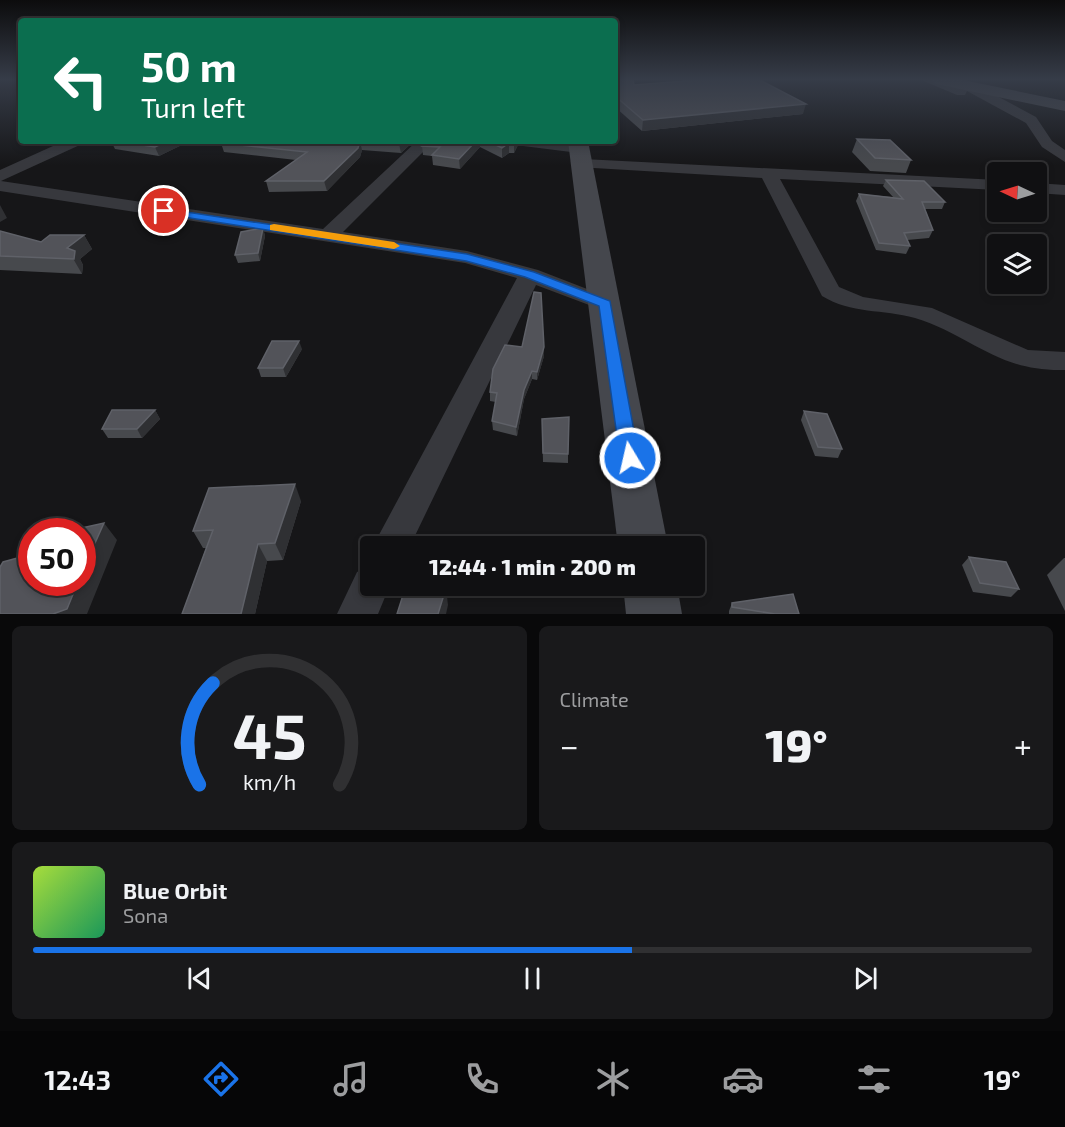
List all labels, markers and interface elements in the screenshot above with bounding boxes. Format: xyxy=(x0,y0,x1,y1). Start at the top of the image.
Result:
text: 50 m xyxy=(141,40,237,90)
icon: left xyxy=(42,42,120,120)
text: Turn left xyxy=(141,91,245,123)
north arrow xyxy=(987,162,1047,222)
map controls xyxy=(987,162,1047,294)
pin xyxy=(138,185,189,236)
icon: arrive xyxy=(147,194,180,227)
button: layers xyxy=(987,234,1047,294)
position arrow xyxy=(598,426,662,490)
speed limit sign: 50 xyxy=(18,518,96,596)
text: 12:44 · 1 min · 200 m xyxy=(429,553,636,579)
text: Climate xyxy=(560,687,629,711)
text: 45 xyxy=(232,697,306,772)
text: 19° xyxy=(765,717,827,771)
text: − xyxy=(560,725,579,765)
text: + xyxy=(1014,725,1032,765)
text: km/h xyxy=(243,769,296,794)
text: Blue Orbit xyxy=(123,877,227,903)
text: Sona xyxy=(123,903,168,927)
icon: previous xyxy=(183,962,216,995)
icon: pause xyxy=(516,962,549,995)
icon: next xyxy=(849,962,882,995)
icon: directions xyxy=(200,1058,242,1100)
icon: music xyxy=(330,1058,372,1100)
icon: phone xyxy=(461,1058,503,1100)
icon: climate xyxy=(592,1058,634,1100)
icon: car xyxy=(722,1058,764,1100)
icon: filters xyxy=(853,1058,895,1100)
text: 12:43 xyxy=(44,1063,111,1095)
text: 19° xyxy=(984,1063,1021,1095)

